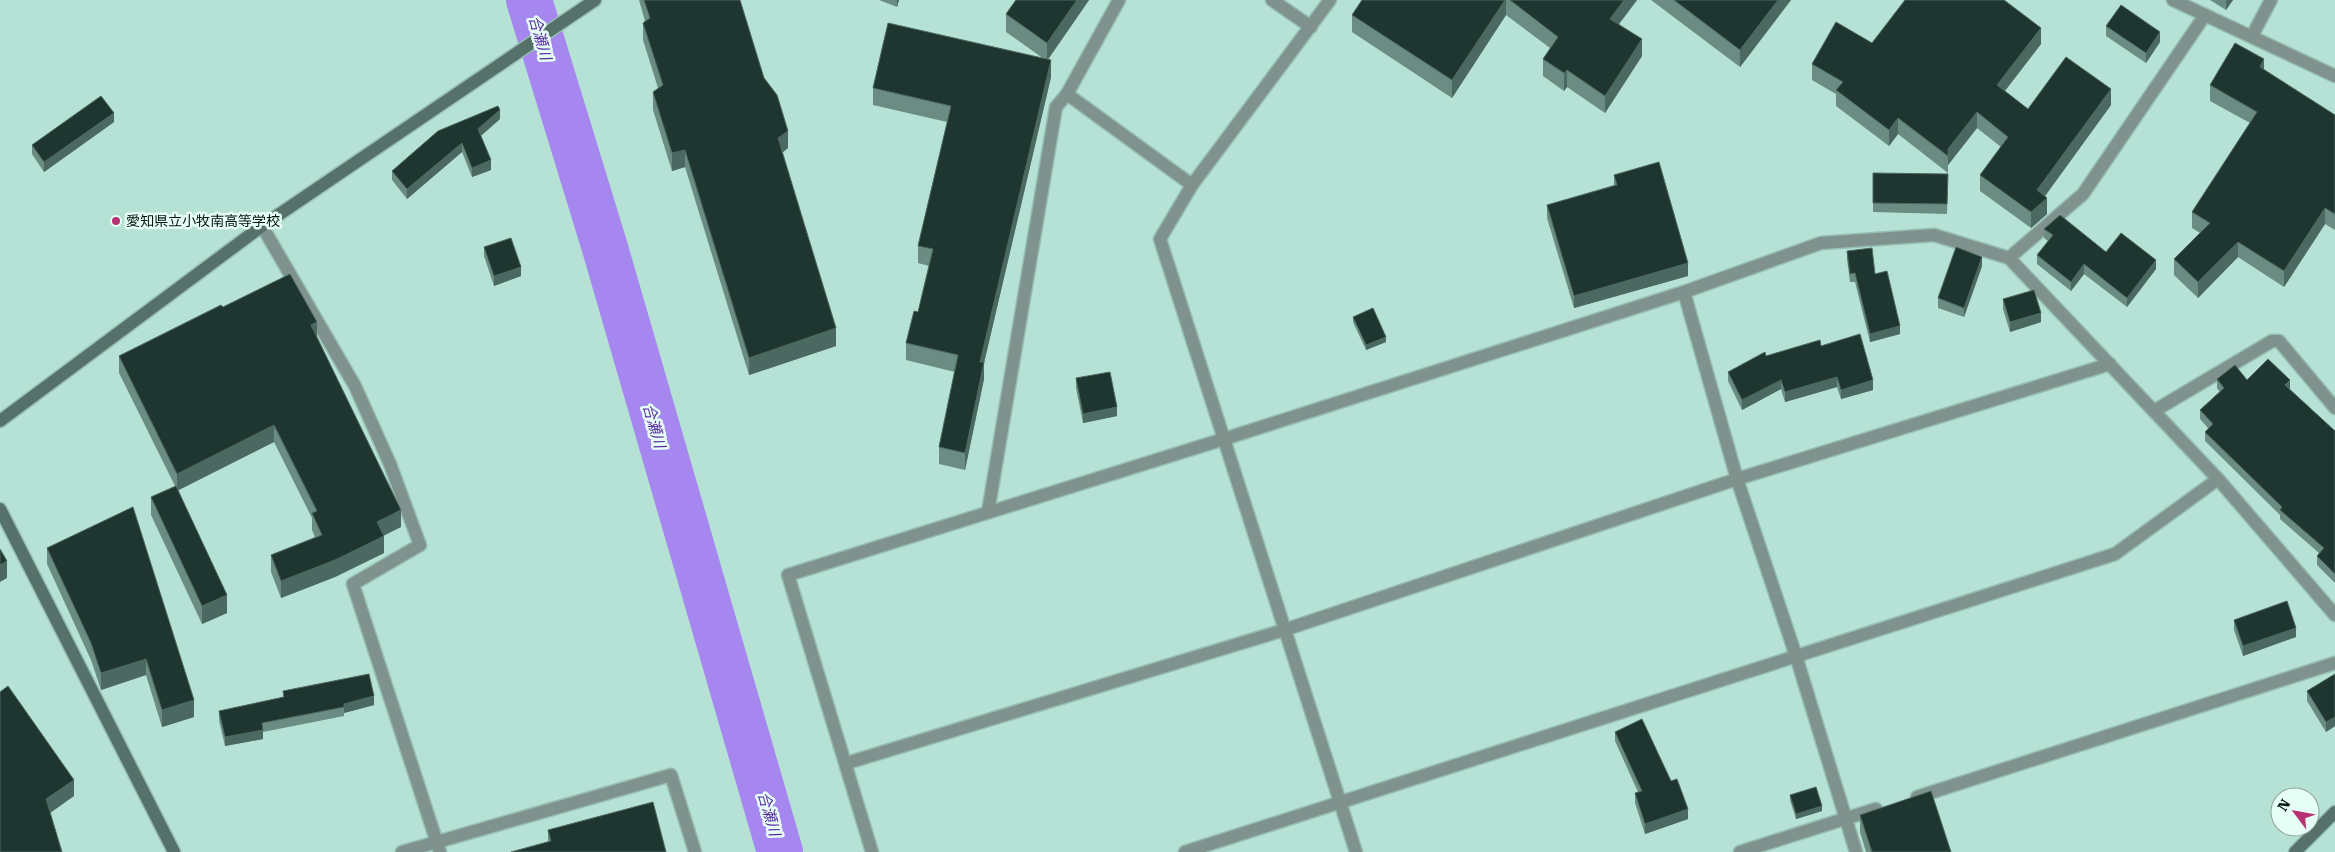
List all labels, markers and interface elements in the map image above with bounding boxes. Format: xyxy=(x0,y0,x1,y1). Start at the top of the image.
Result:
water label: 合瀬川 xyxy=(525,14,555,64)
place label: 愛知県立小牧南高等学校 xyxy=(126,213,280,229)
marker: 愛知県立小牧南高等学校 xyxy=(110,215,122,227)
water label: 合瀬川 xyxy=(639,402,669,452)
north arrow xyxy=(2270,787,2320,837)
water label: 合瀬川 xyxy=(754,790,784,840)
text: N xyxy=(2274,796,2294,814)

